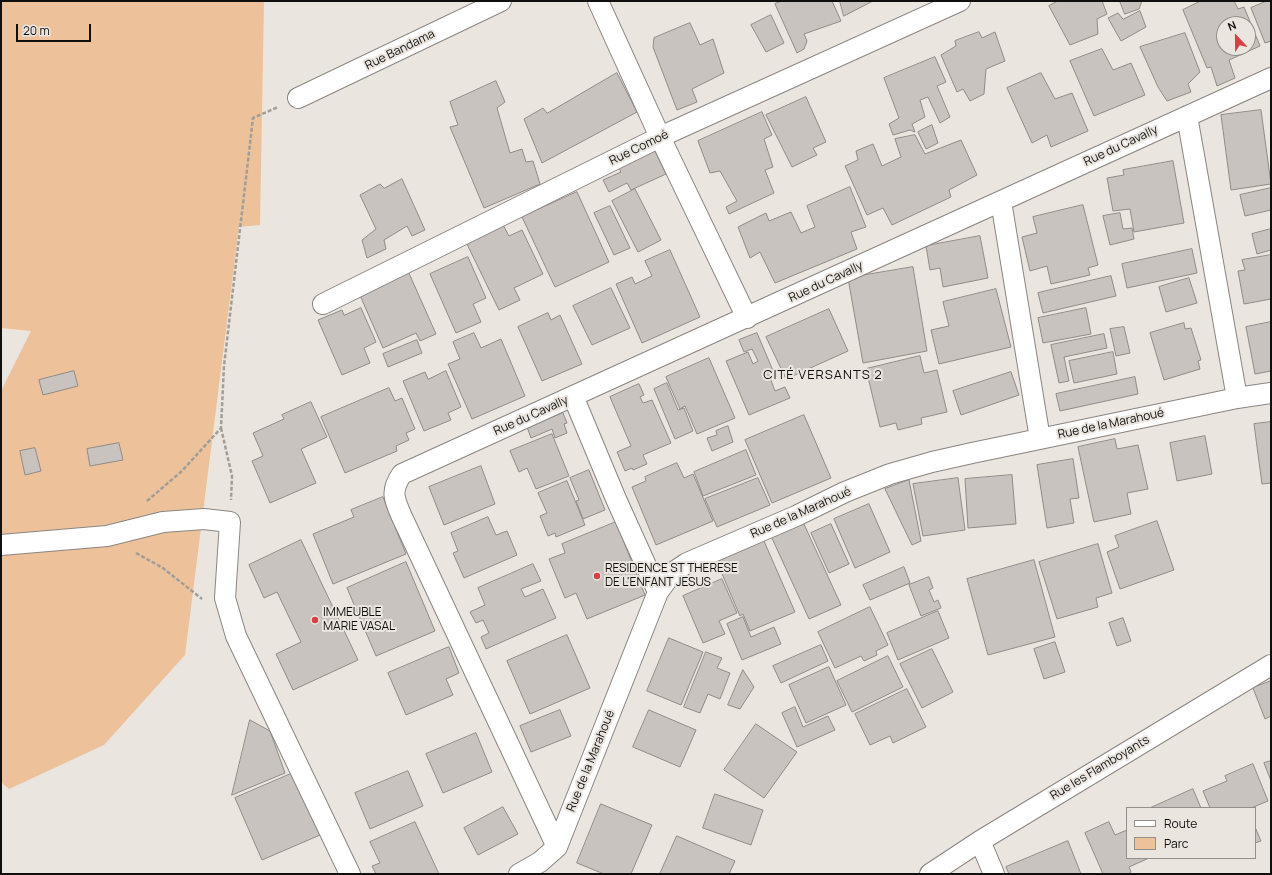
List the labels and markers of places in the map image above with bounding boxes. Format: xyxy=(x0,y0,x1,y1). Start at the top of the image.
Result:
place label: RESIDENCE ST THERESE DE L'ENFANT JESUS xyxy=(605,562,738,590)
marker: RESIDENCE ST THERESE DE L'ENFANT JESUS xyxy=(592,571,602,581)
place label: IMMEUBLE MARIE VASAL xyxy=(323,606,395,634)
marker: IMMEUBLE MARIE VASAL xyxy=(310,615,320,625)

